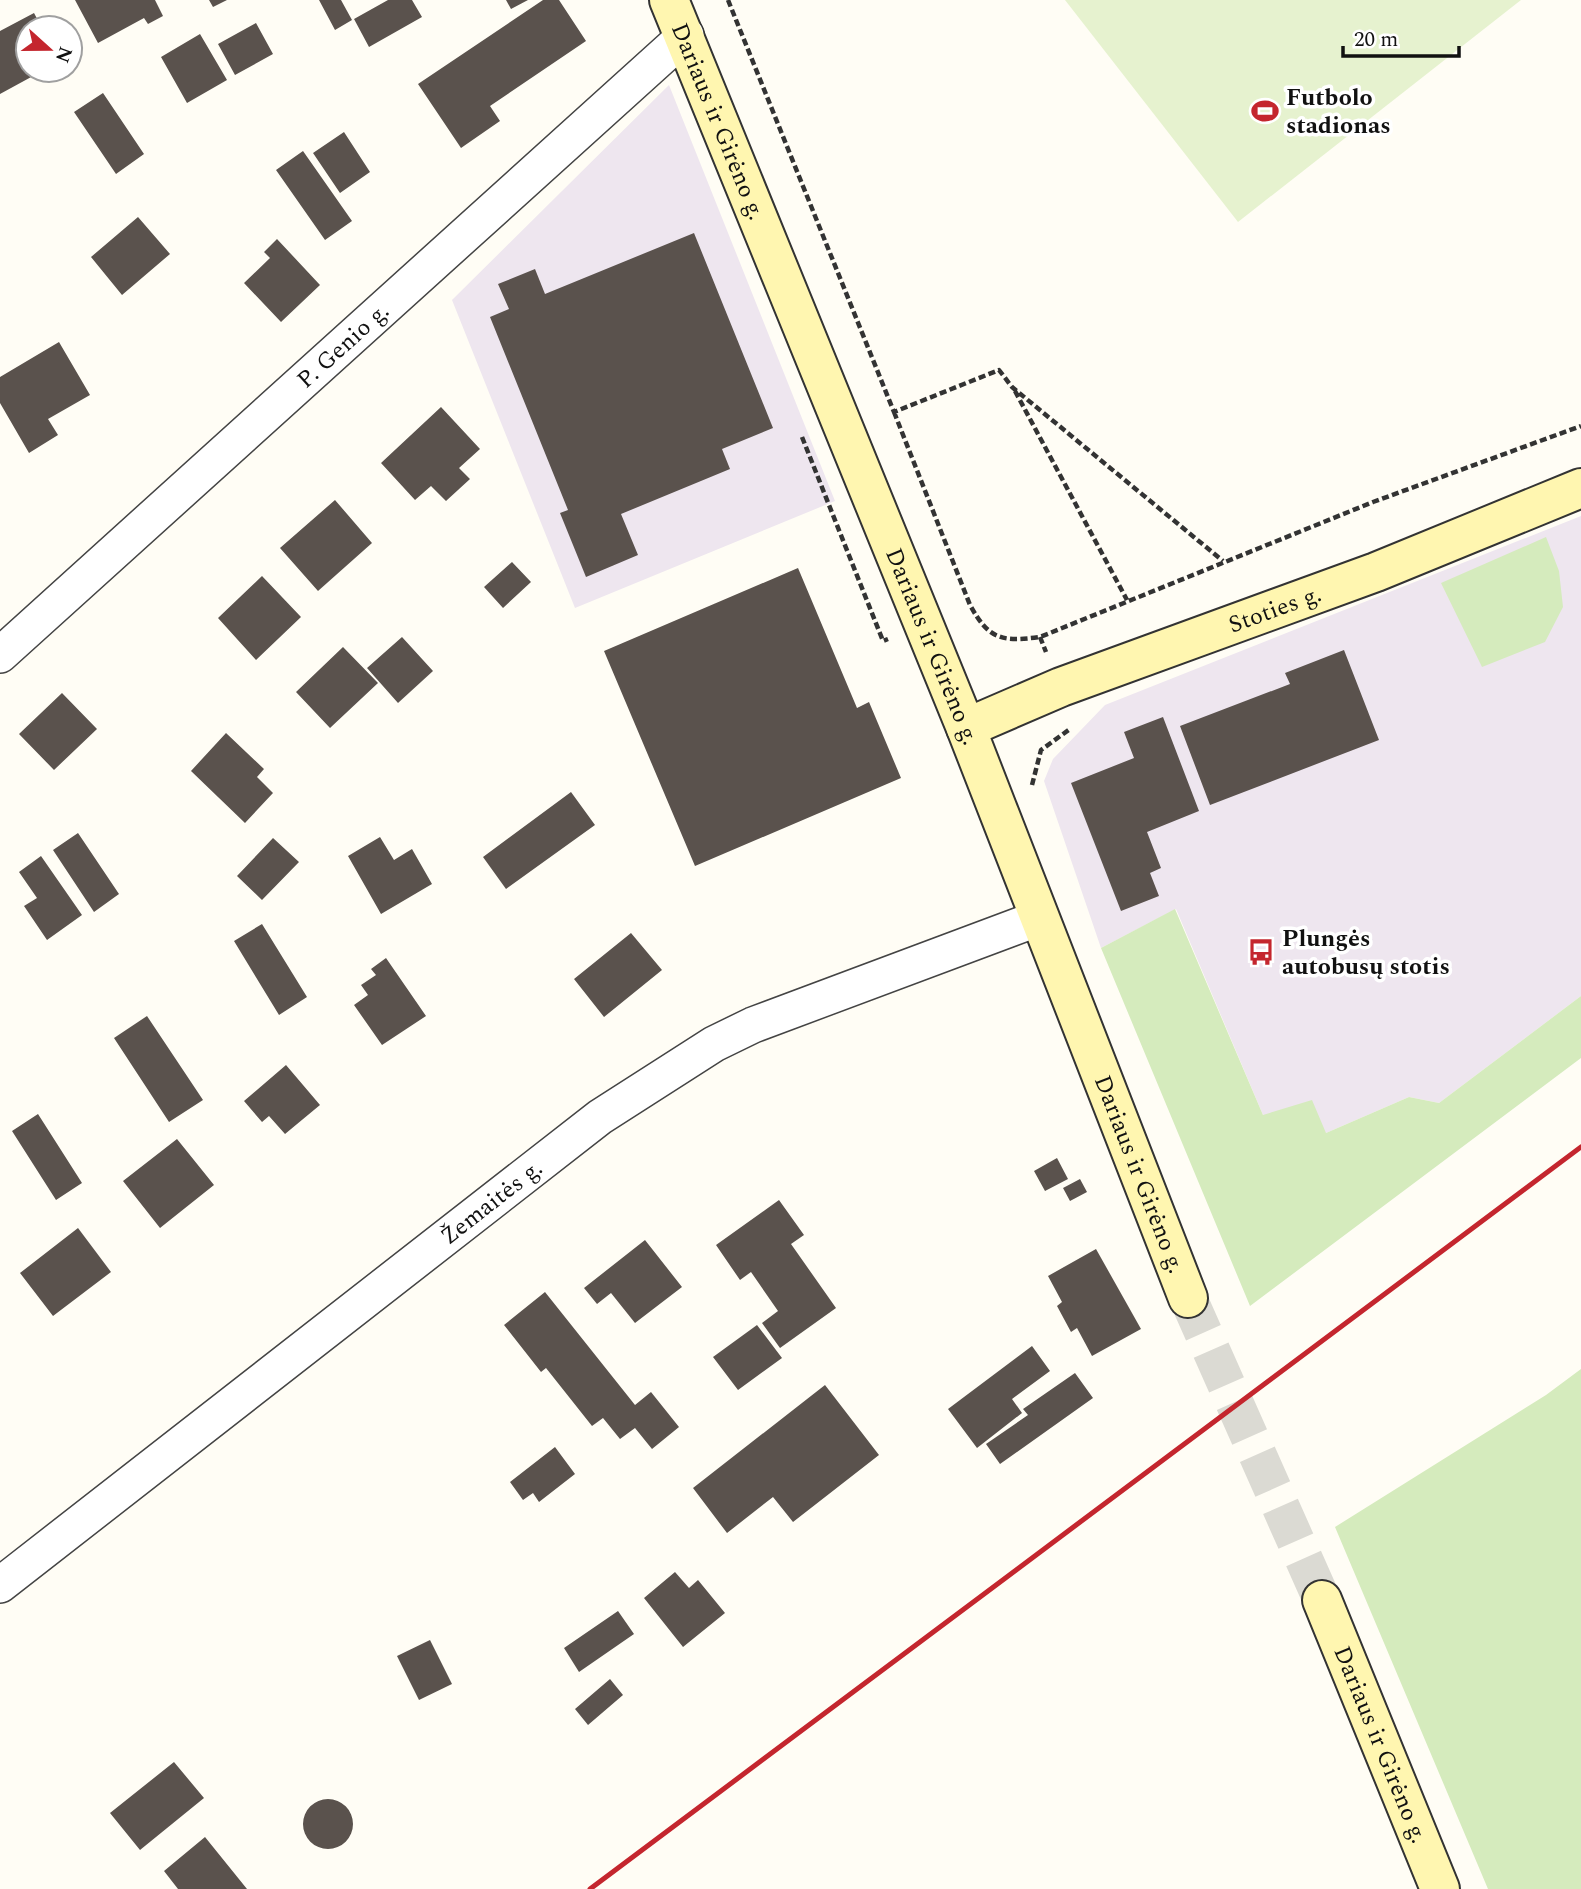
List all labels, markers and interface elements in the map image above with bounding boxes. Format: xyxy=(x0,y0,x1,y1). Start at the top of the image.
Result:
north arrow xyxy=(14,14,84,84)
scale bar xyxy=(1343,14,1458,58)
street label: Dariaus ir Girėno g. xyxy=(661,18,774,226)
text: 20 m xyxy=(1354,24,1398,56)
text: N xyxy=(47,42,80,67)
place label: Futbolo stadionas xyxy=(1286,80,1391,144)
sports icon: Futbolo stadionas xyxy=(1250,96,1280,126)
street label: P. Genio g. xyxy=(289,294,398,398)
street label: Dariaus ir Girėno g. xyxy=(875,543,988,751)
street label: Stoties g. xyxy=(1224,576,1327,643)
place label: Plungės autobusų stotis xyxy=(1282,921,1450,985)
bus stop icon: Plungės autobusų stotis xyxy=(1246,937,1276,967)
street label: Dariaus ir Girėno g. xyxy=(1084,1070,1194,1279)
street label: Žemaitės g. xyxy=(433,1151,551,1254)
street label: Dariaus ir Girėno g. xyxy=(1324,1641,1436,1849)

